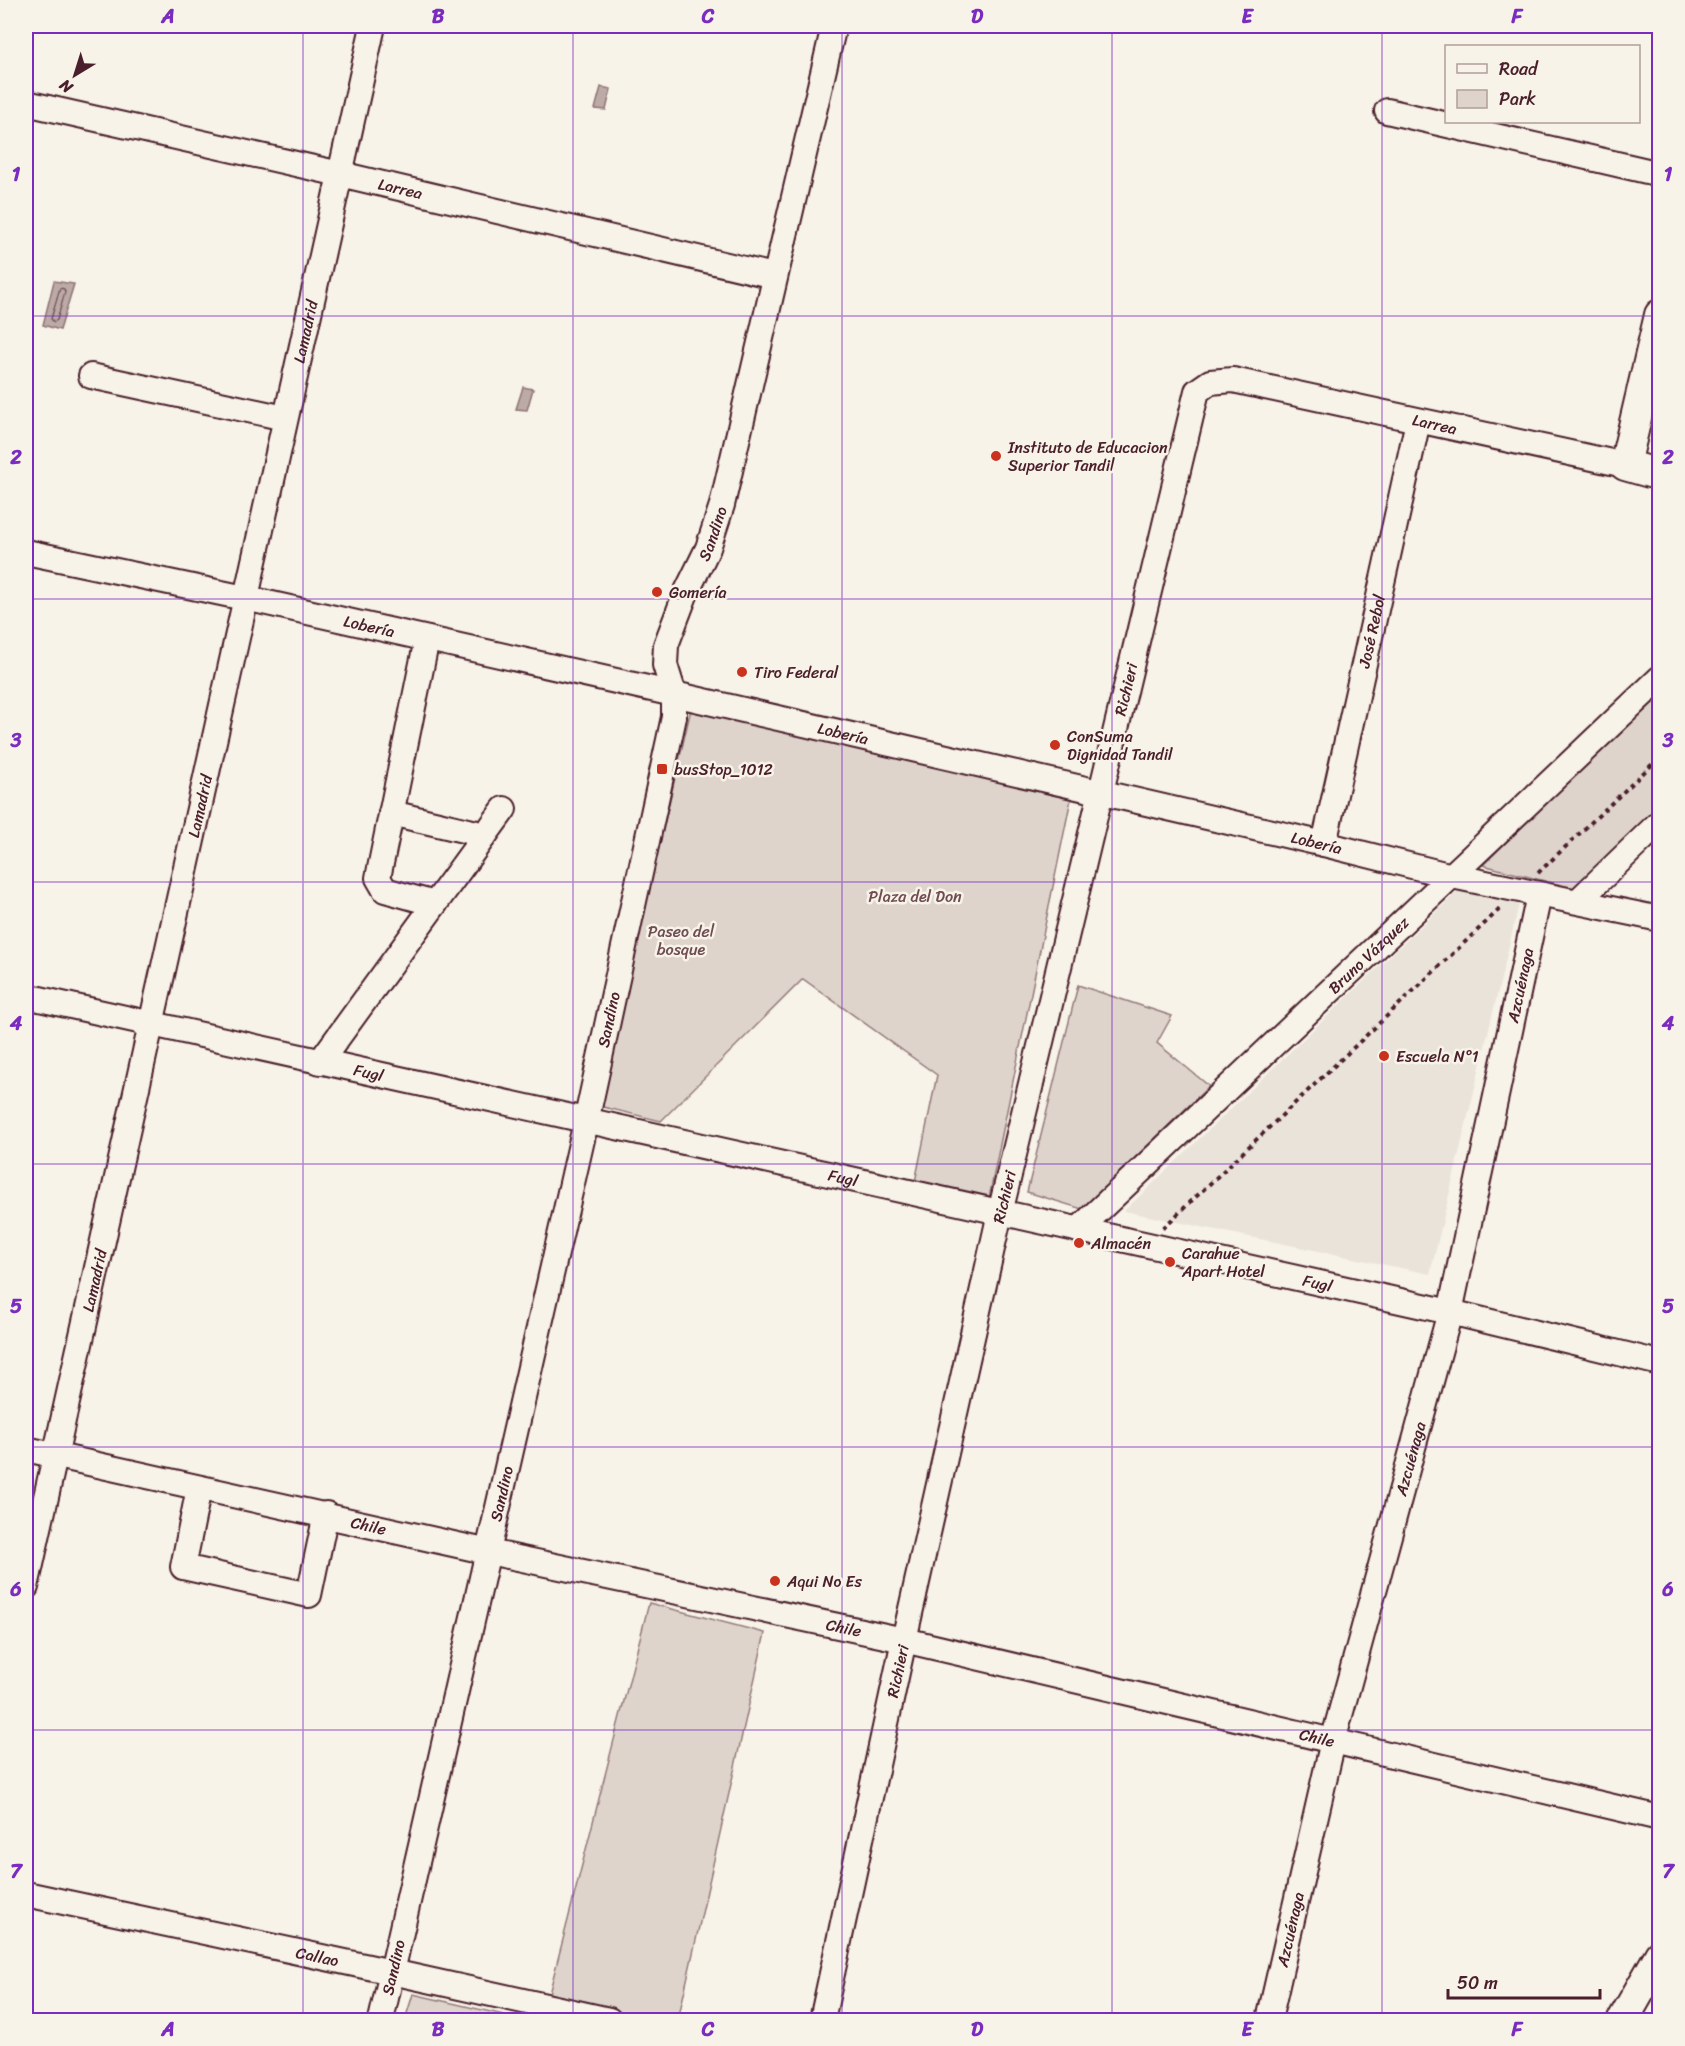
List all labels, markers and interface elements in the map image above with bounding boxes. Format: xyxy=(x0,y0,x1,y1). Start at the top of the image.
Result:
text: A xyxy=(160,0,175,34)
text: B xyxy=(432,0,445,34)
text: C xyxy=(701,0,715,34)
text: D xyxy=(971,0,984,34)
text: E xyxy=(1241,0,1254,34)
text: F xyxy=(1511,0,1524,34)
north arrow xyxy=(45,45,105,105)
legend xyxy=(1445,45,1640,123)
text: Road xyxy=(1499,53,1539,85)
text: N xyxy=(52,71,80,102)
text: Park xyxy=(1499,83,1536,115)
text: 1 xyxy=(12,157,21,192)
text: 1 xyxy=(1664,157,1673,192)
street label: Larrea xyxy=(375,169,426,207)
street label: Lamadrid xyxy=(284,296,326,366)
street label: Larrea xyxy=(1410,405,1460,443)
place label: Instituto de Educacion Superior Tandil xyxy=(1007,433,1168,480)
text: 2 xyxy=(9,440,22,475)
text: 2 xyxy=(1661,440,1674,475)
marker: Instituto de Educacion Superior Tandil xyxy=(989,449,1003,463)
street label: Sandino xyxy=(689,502,735,566)
place label: Gomería xyxy=(669,578,727,607)
marker: Gomería xyxy=(650,585,664,599)
street label: José Rebol xyxy=(1349,591,1394,672)
street label: Lobería xyxy=(341,606,397,646)
place label: Tiro Federal xyxy=(754,658,839,687)
street label: Richieri xyxy=(1105,659,1146,719)
marker: Tiro Federal xyxy=(735,665,749,679)
street label: Lobería xyxy=(815,713,872,753)
place label: ConSuma Dignidad Tandil xyxy=(1067,722,1173,769)
text: 3 xyxy=(10,723,22,758)
text: 3 xyxy=(1662,723,1674,758)
marker: ConSuma Dignidad Tandil xyxy=(1048,738,1062,752)
place label: busStop_1012 xyxy=(674,755,773,784)
marker: busStop_1012 xyxy=(655,762,669,776)
street label: Lamadrid xyxy=(179,770,221,840)
street label: Lobería xyxy=(1288,822,1345,863)
park label: Plaza del Don xyxy=(868,882,962,911)
street label: Bruno Vázquez xyxy=(1321,908,1416,1001)
park label: Paseo del bosque xyxy=(648,917,715,964)
street label: Azcuénaga xyxy=(1497,945,1542,1026)
street label: Sandino xyxy=(588,989,628,1050)
text: 4 xyxy=(9,1006,23,1041)
text: 4 xyxy=(1661,1006,1675,1041)
place label: Escuela N°1 xyxy=(1396,1042,1479,1071)
marker: Escuela N°1 xyxy=(1377,1049,1391,1063)
street label: Fugl xyxy=(351,1055,387,1090)
street label: Fugl xyxy=(825,1160,861,1195)
street label: Richieri xyxy=(984,1167,1024,1226)
place label: Almacén xyxy=(1090,1229,1152,1258)
marker: Almacén xyxy=(1072,1236,1086,1250)
place label: Carahue Apart Hotel xyxy=(1181,1239,1265,1286)
street label: Lamadrid xyxy=(73,1245,116,1315)
marker: Carahue Apart Hotel xyxy=(1163,1255,1177,1269)
street label: Fugl xyxy=(1300,1265,1336,1300)
text: 5 xyxy=(10,1289,22,1324)
text: 5 xyxy=(1662,1289,1674,1324)
street label: Azcuénaga xyxy=(1386,1418,1434,1500)
street label: Sandino xyxy=(481,1463,522,1524)
street label: Chile xyxy=(348,1507,389,1543)
place label: Aqui No Es xyxy=(786,1567,862,1596)
text: 6 xyxy=(9,1572,22,1607)
text: 6 xyxy=(1661,1572,1674,1607)
marker: Aqui No Es xyxy=(768,1574,782,1588)
street label: Chile xyxy=(823,1609,864,1645)
street label: Richieri xyxy=(877,1641,917,1700)
street label: Chile xyxy=(1297,1719,1338,1755)
text: 7 xyxy=(10,1854,23,1889)
text: 7 xyxy=(1662,1854,1675,1889)
street label: Azcuénaga xyxy=(1267,1889,1312,1971)
street label: Callao xyxy=(293,1937,342,1975)
street label: Sandino xyxy=(373,1937,413,1998)
scale bar xyxy=(1448,1962,1600,2000)
text: 50 m xyxy=(1457,1967,1498,1999)
text: A xyxy=(160,2012,175,2046)
text: B xyxy=(432,2012,445,2046)
text: C xyxy=(701,2012,715,2046)
text: D xyxy=(971,2012,984,2046)
text: E xyxy=(1241,2012,1254,2046)
text: F xyxy=(1511,2012,1524,2046)

